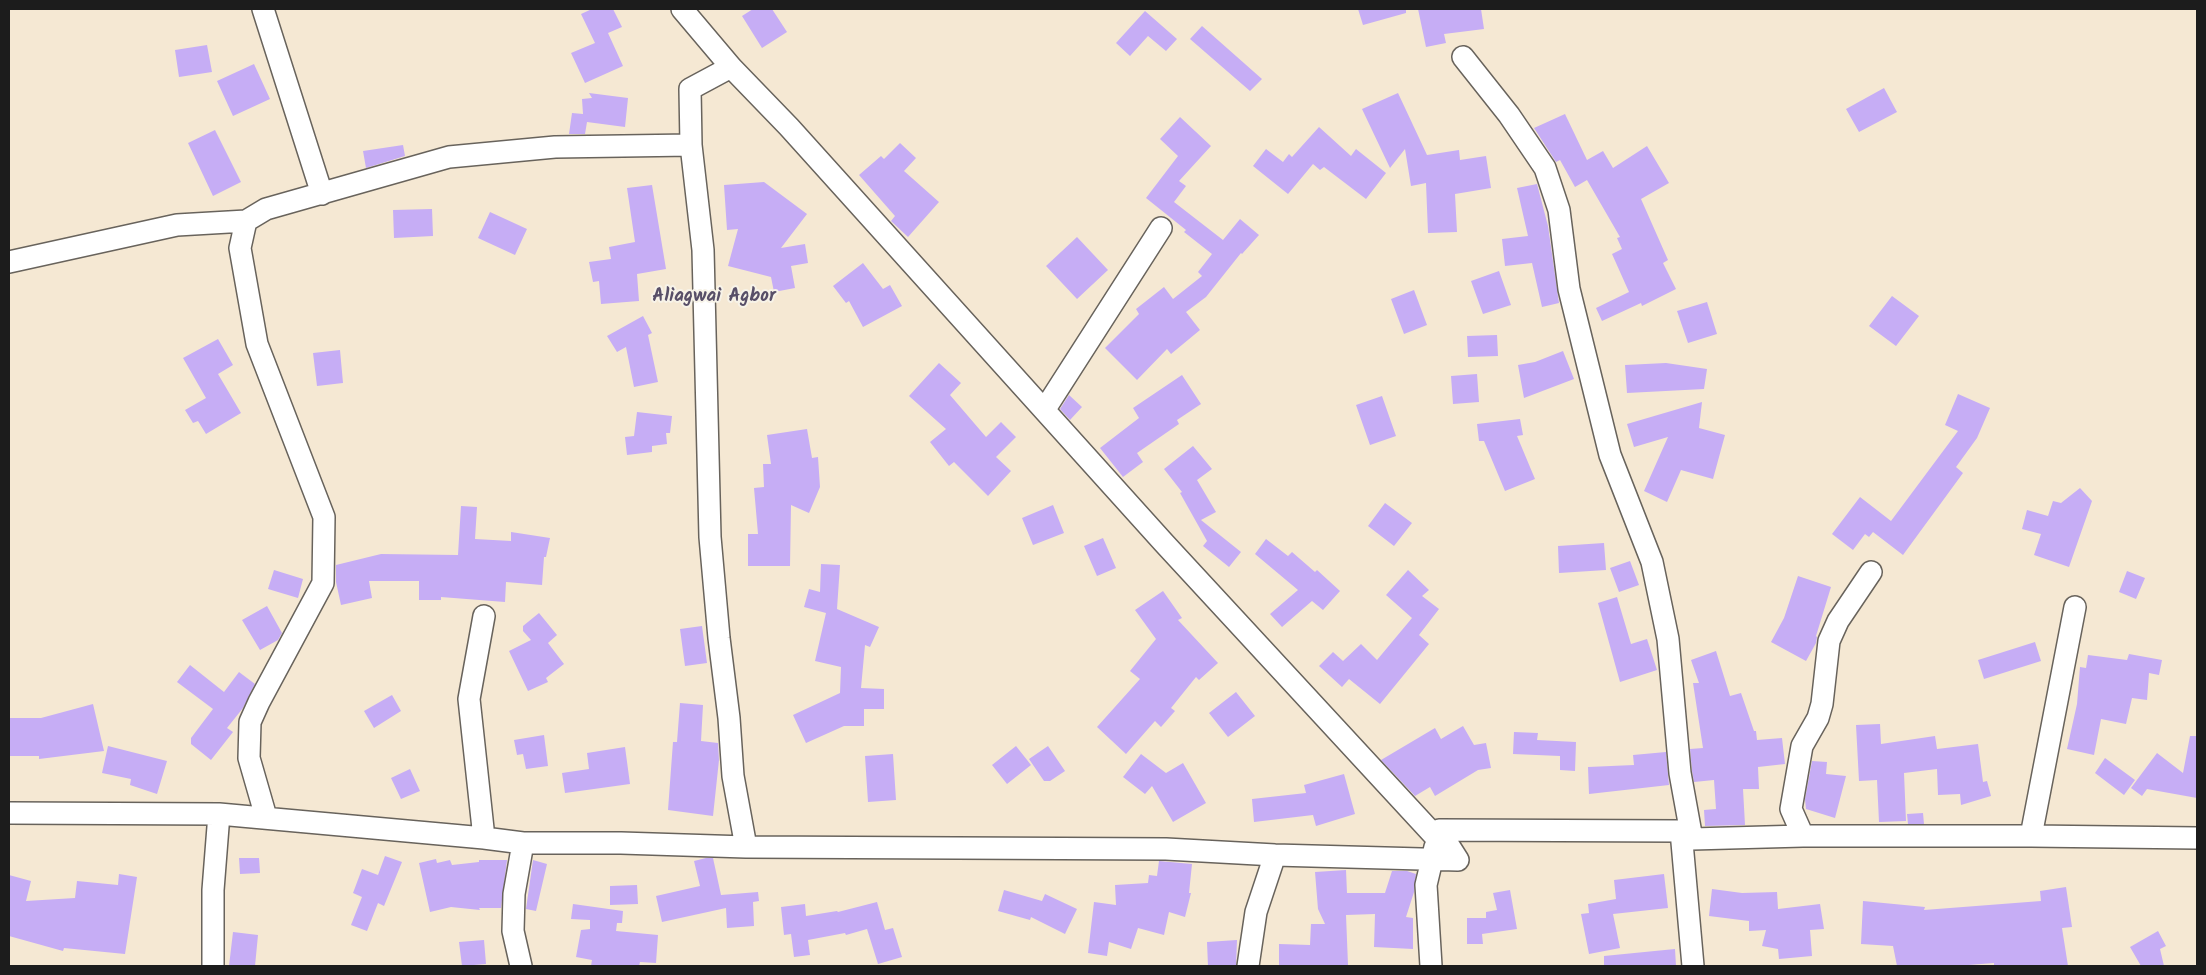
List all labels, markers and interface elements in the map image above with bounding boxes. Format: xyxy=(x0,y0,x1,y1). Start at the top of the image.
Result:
district label: Aliagwai Agbor xyxy=(652,287,776,309)

